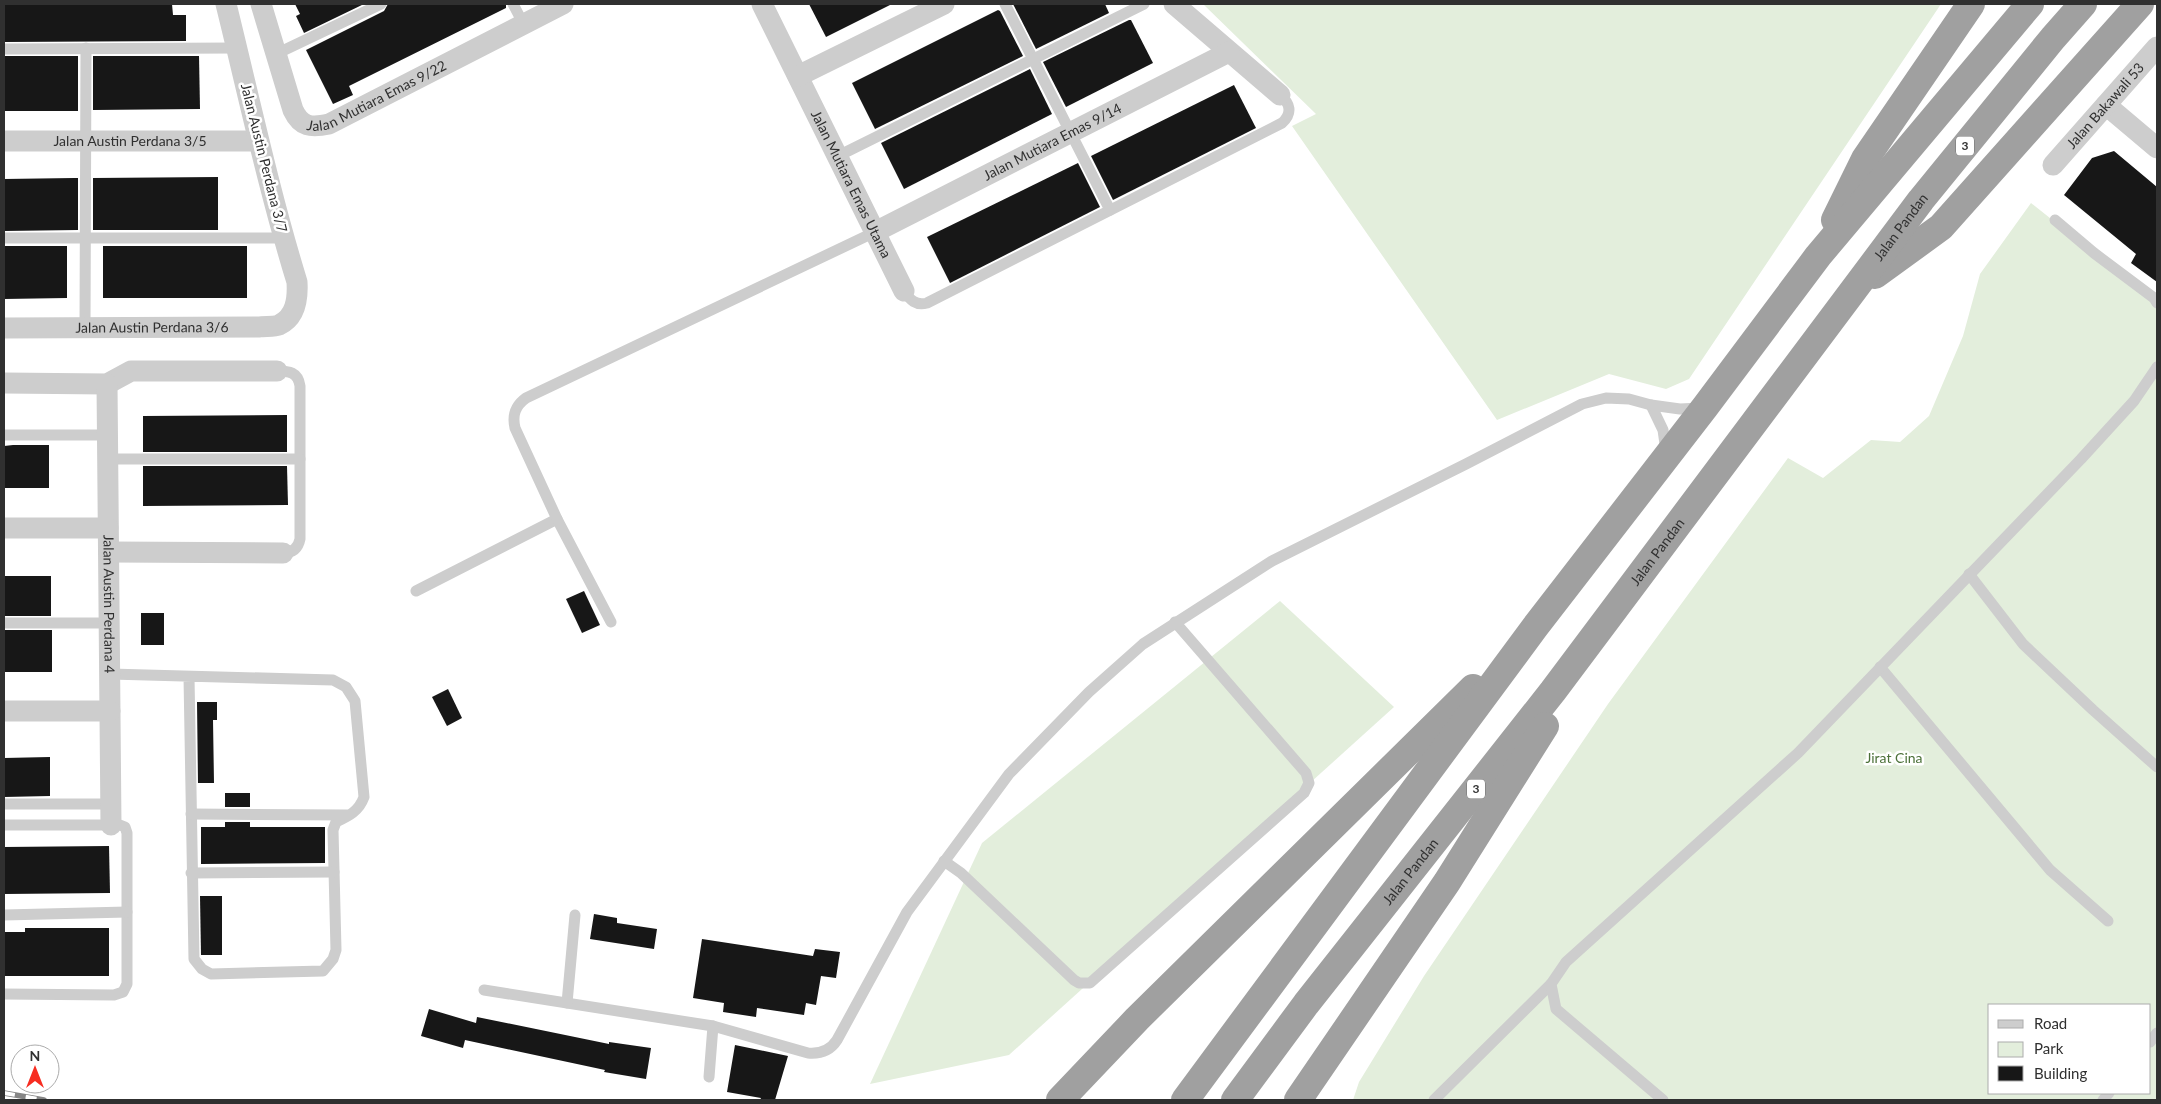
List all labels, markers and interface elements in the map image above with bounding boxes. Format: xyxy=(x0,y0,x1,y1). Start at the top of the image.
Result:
street label: Jalan Mutiara Emas 9/22 xyxy=(305,56,449,134)
street label: Jalan Bakawali 53 xyxy=(2063,59,2147,152)
street label: Jalan Austin Perdana 3/7 xyxy=(238,82,291,234)
street label: Jalan Mutiara Emas 9/14 xyxy=(980,99,1124,184)
street label: Jalan Mutiara Emas Utama xyxy=(808,107,895,261)
street label: Jalan Austin Perdana 3/5 xyxy=(53,132,207,149)
road number: 3 xyxy=(1956,136,1974,156)
street label: Jalan Pandan xyxy=(1870,189,1931,264)
street label: Jalan Austin Perdana 3/6 xyxy=(75,318,229,336)
street label: Jalan Pandan xyxy=(1626,515,1688,589)
street label: Jalan Austin Perdana 4 xyxy=(100,535,119,673)
park label: Jirat Cina xyxy=(1865,749,1923,766)
road number: 3 xyxy=(1467,780,1485,799)
street label: Jalan Pandan xyxy=(1379,835,1441,908)
legend xyxy=(1988,1004,2151,1094)
text: Road xyxy=(2034,1014,2067,1032)
text: Park xyxy=(2034,1039,2064,1057)
north arrow xyxy=(10,1044,60,1094)
text: N xyxy=(30,1047,40,1064)
text: Building xyxy=(2034,1064,2087,1082)

